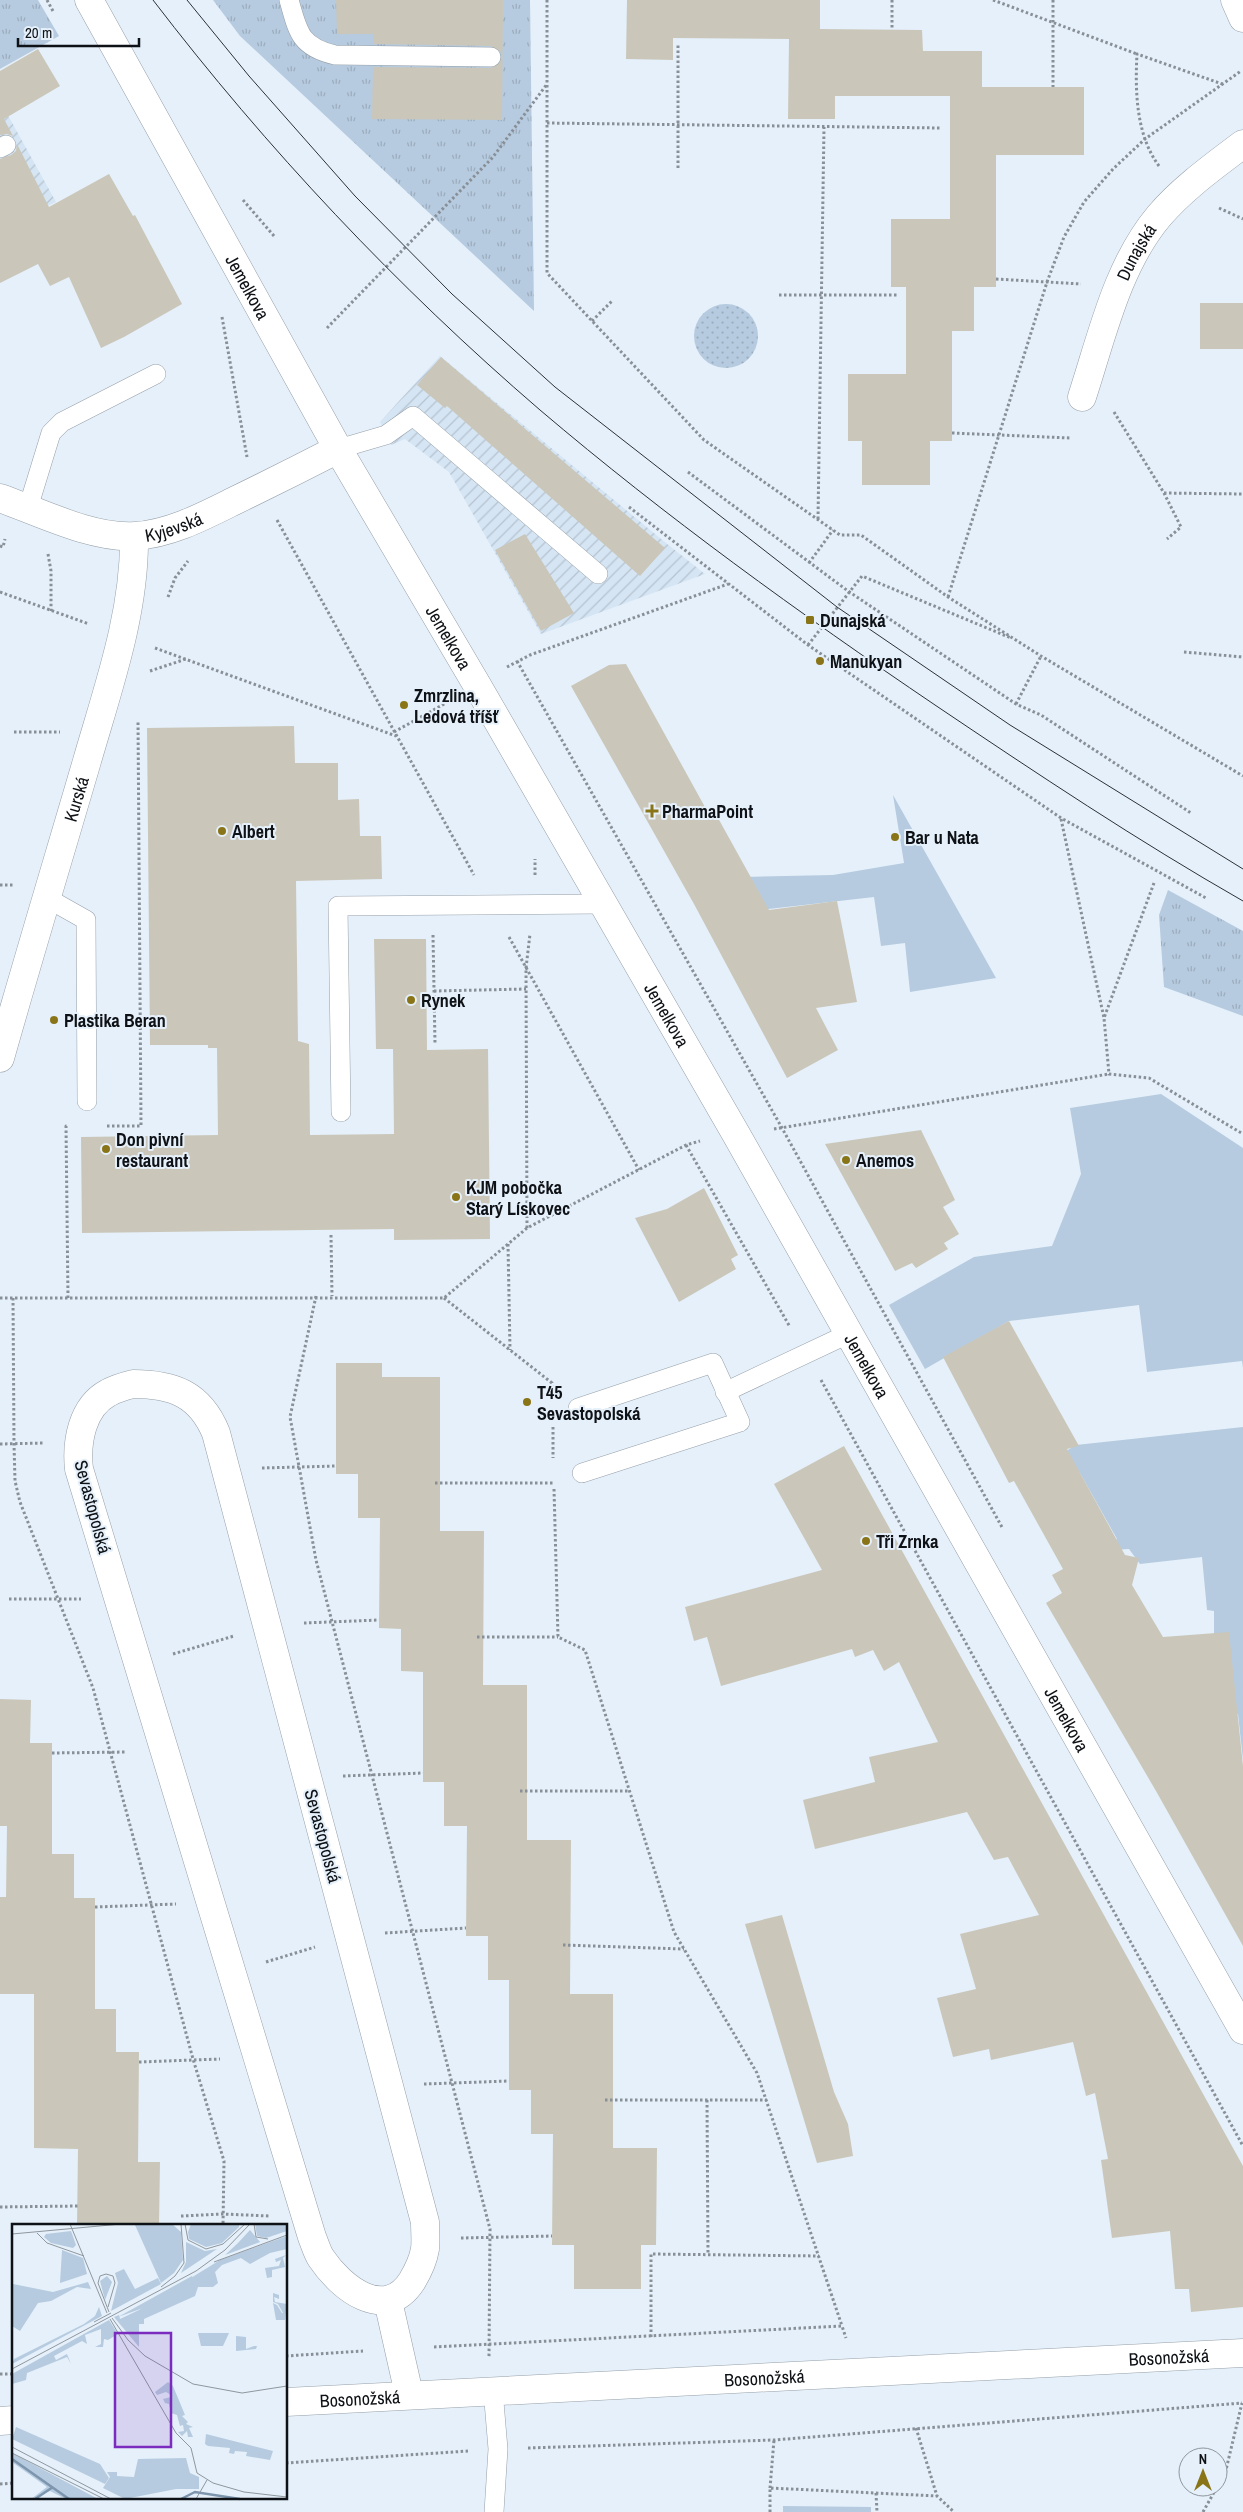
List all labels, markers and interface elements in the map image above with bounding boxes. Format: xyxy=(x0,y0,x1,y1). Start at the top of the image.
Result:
scale bar xyxy=(18,15,139,47)
text: 20 m xyxy=(25,22,52,43)
street label: Dunajská xyxy=(1110,218,1162,284)
street label: Jemelkova xyxy=(220,250,276,324)
street label: Kyjevská xyxy=(143,506,206,547)
street label: Jemelkova xyxy=(420,601,478,674)
place label: Dunajská xyxy=(820,608,886,633)
marker: Dunajská xyxy=(804,614,816,626)
place label: Manukyan xyxy=(830,649,902,674)
marker: Manukyan xyxy=(814,655,826,667)
place label: Zmrzlina, Ledová tříšť xyxy=(414,683,500,729)
marker: Zmrzlina, Ledová tříšť xyxy=(398,699,410,711)
street label: Kurská xyxy=(57,773,94,824)
place label: PharmaPoint xyxy=(662,799,753,824)
marker: PharmaPoint xyxy=(646,805,658,817)
place label: Albert xyxy=(232,819,275,844)
marker: Albert xyxy=(216,825,228,837)
place label: Bar u Nata xyxy=(905,825,980,850)
marker: Bar u Nata xyxy=(889,831,901,843)
street label: Jemelkova xyxy=(639,978,696,1052)
place label: Rynek xyxy=(421,988,466,1013)
marker: Rynek xyxy=(405,994,417,1006)
place label: Plastika Beran xyxy=(64,1008,166,1033)
marker: Plastika Beran xyxy=(48,1014,60,1026)
place label: Don pivní restaurant xyxy=(116,1127,188,1173)
marker: Don pivní restaurant xyxy=(100,1143,112,1155)
place label: Anemos xyxy=(856,1148,914,1173)
marker: Anemos xyxy=(840,1154,852,1166)
place label: KJM pobočka Starý Lískovec xyxy=(466,1175,570,1221)
marker: KJM pobočka Starý Lískovec xyxy=(450,1191,462,1203)
street label: Jemelkova xyxy=(839,1329,895,1403)
place label: T45 Sevastopolská xyxy=(537,1380,641,1426)
marker: T45 Sevastopolská xyxy=(521,1396,533,1408)
street label: Sevastopolská xyxy=(69,1457,117,1557)
place label: Tři Zrnka xyxy=(876,1529,939,1554)
marker: Tři Zrnka xyxy=(860,1535,872,1547)
street label: Jemelkova xyxy=(1039,1682,1095,1756)
street label: Sevastopolská xyxy=(299,1786,347,1886)
inset map xyxy=(12,2224,288,2500)
street label: Bosonožská xyxy=(1128,2342,1210,2371)
street label: Bosonožská xyxy=(724,2363,805,2392)
street label: Bosonožská xyxy=(319,2384,401,2413)
north arrow xyxy=(1178,2447,1228,2497)
text: N xyxy=(1199,2450,1207,2468)

